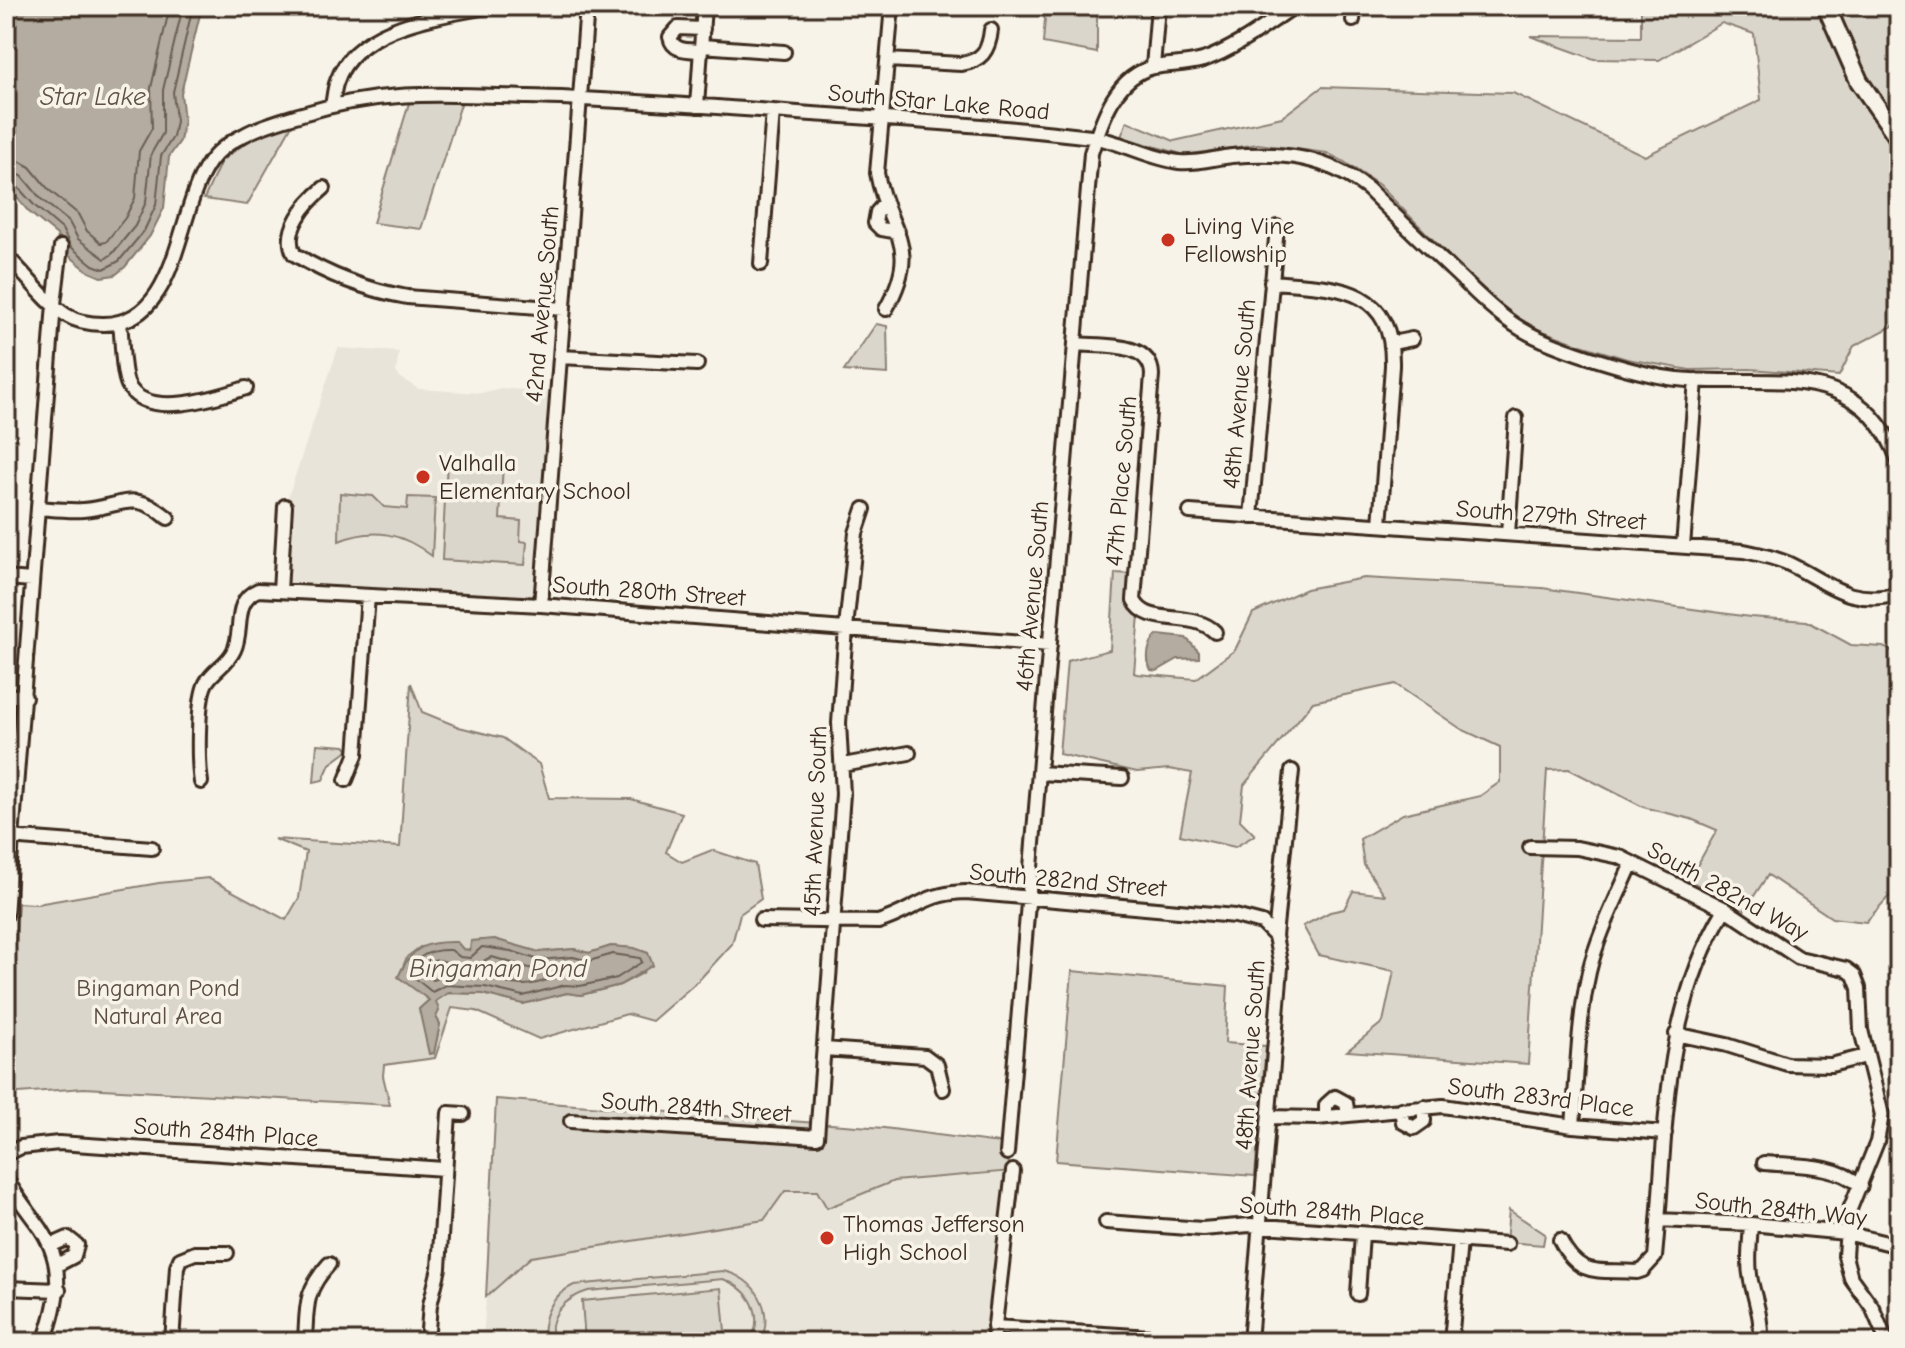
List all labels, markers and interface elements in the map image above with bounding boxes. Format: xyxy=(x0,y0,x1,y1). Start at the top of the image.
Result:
street label: South Star Lake Road xyxy=(827,78,1051,126)
water label: Star Lake xyxy=(40,82,146,112)
street label: 42nd Avenue South xyxy=(519,205,565,403)
place label: Living Vine Fellowship xyxy=(1184,212,1295,268)
marker: Living Vine Fellowship xyxy=(1159,231,1177,249)
street label: 48th Avenue South xyxy=(1217,298,1261,490)
street label: 47th Place South xyxy=(1100,394,1142,568)
place label: Valhalla Elementary School xyxy=(439,449,631,505)
marker: Valhalla Elementary School xyxy=(414,468,432,486)
street label: South 279th Street xyxy=(1455,494,1648,536)
street label: 46th Avenue South xyxy=(1010,499,1054,693)
street label: South 280th Street xyxy=(552,570,748,612)
street label: 45th Avenue South xyxy=(798,725,832,917)
street label: South 282nd Way xyxy=(1643,835,1814,947)
street label: South 282nd Street xyxy=(968,857,1169,903)
water label: Bingaman Pond xyxy=(409,954,588,984)
street label: 48th Avenue South xyxy=(1229,959,1271,1151)
park label: Bingaman Pond Natural Area xyxy=(76,974,240,1030)
street label: South 283rd Place xyxy=(1446,1072,1636,1122)
street label: South 284th Street xyxy=(600,1086,793,1128)
street label: South 284th Place xyxy=(133,1112,319,1152)
street label: South 284th Way xyxy=(1694,1186,1869,1232)
street label: South 284th Place xyxy=(1239,1191,1425,1231)
place label: Thomas Jefferson High School xyxy=(843,1210,1025,1266)
marker: Thomas Jefferson High School xyxy=(818,1229,836,1247)

